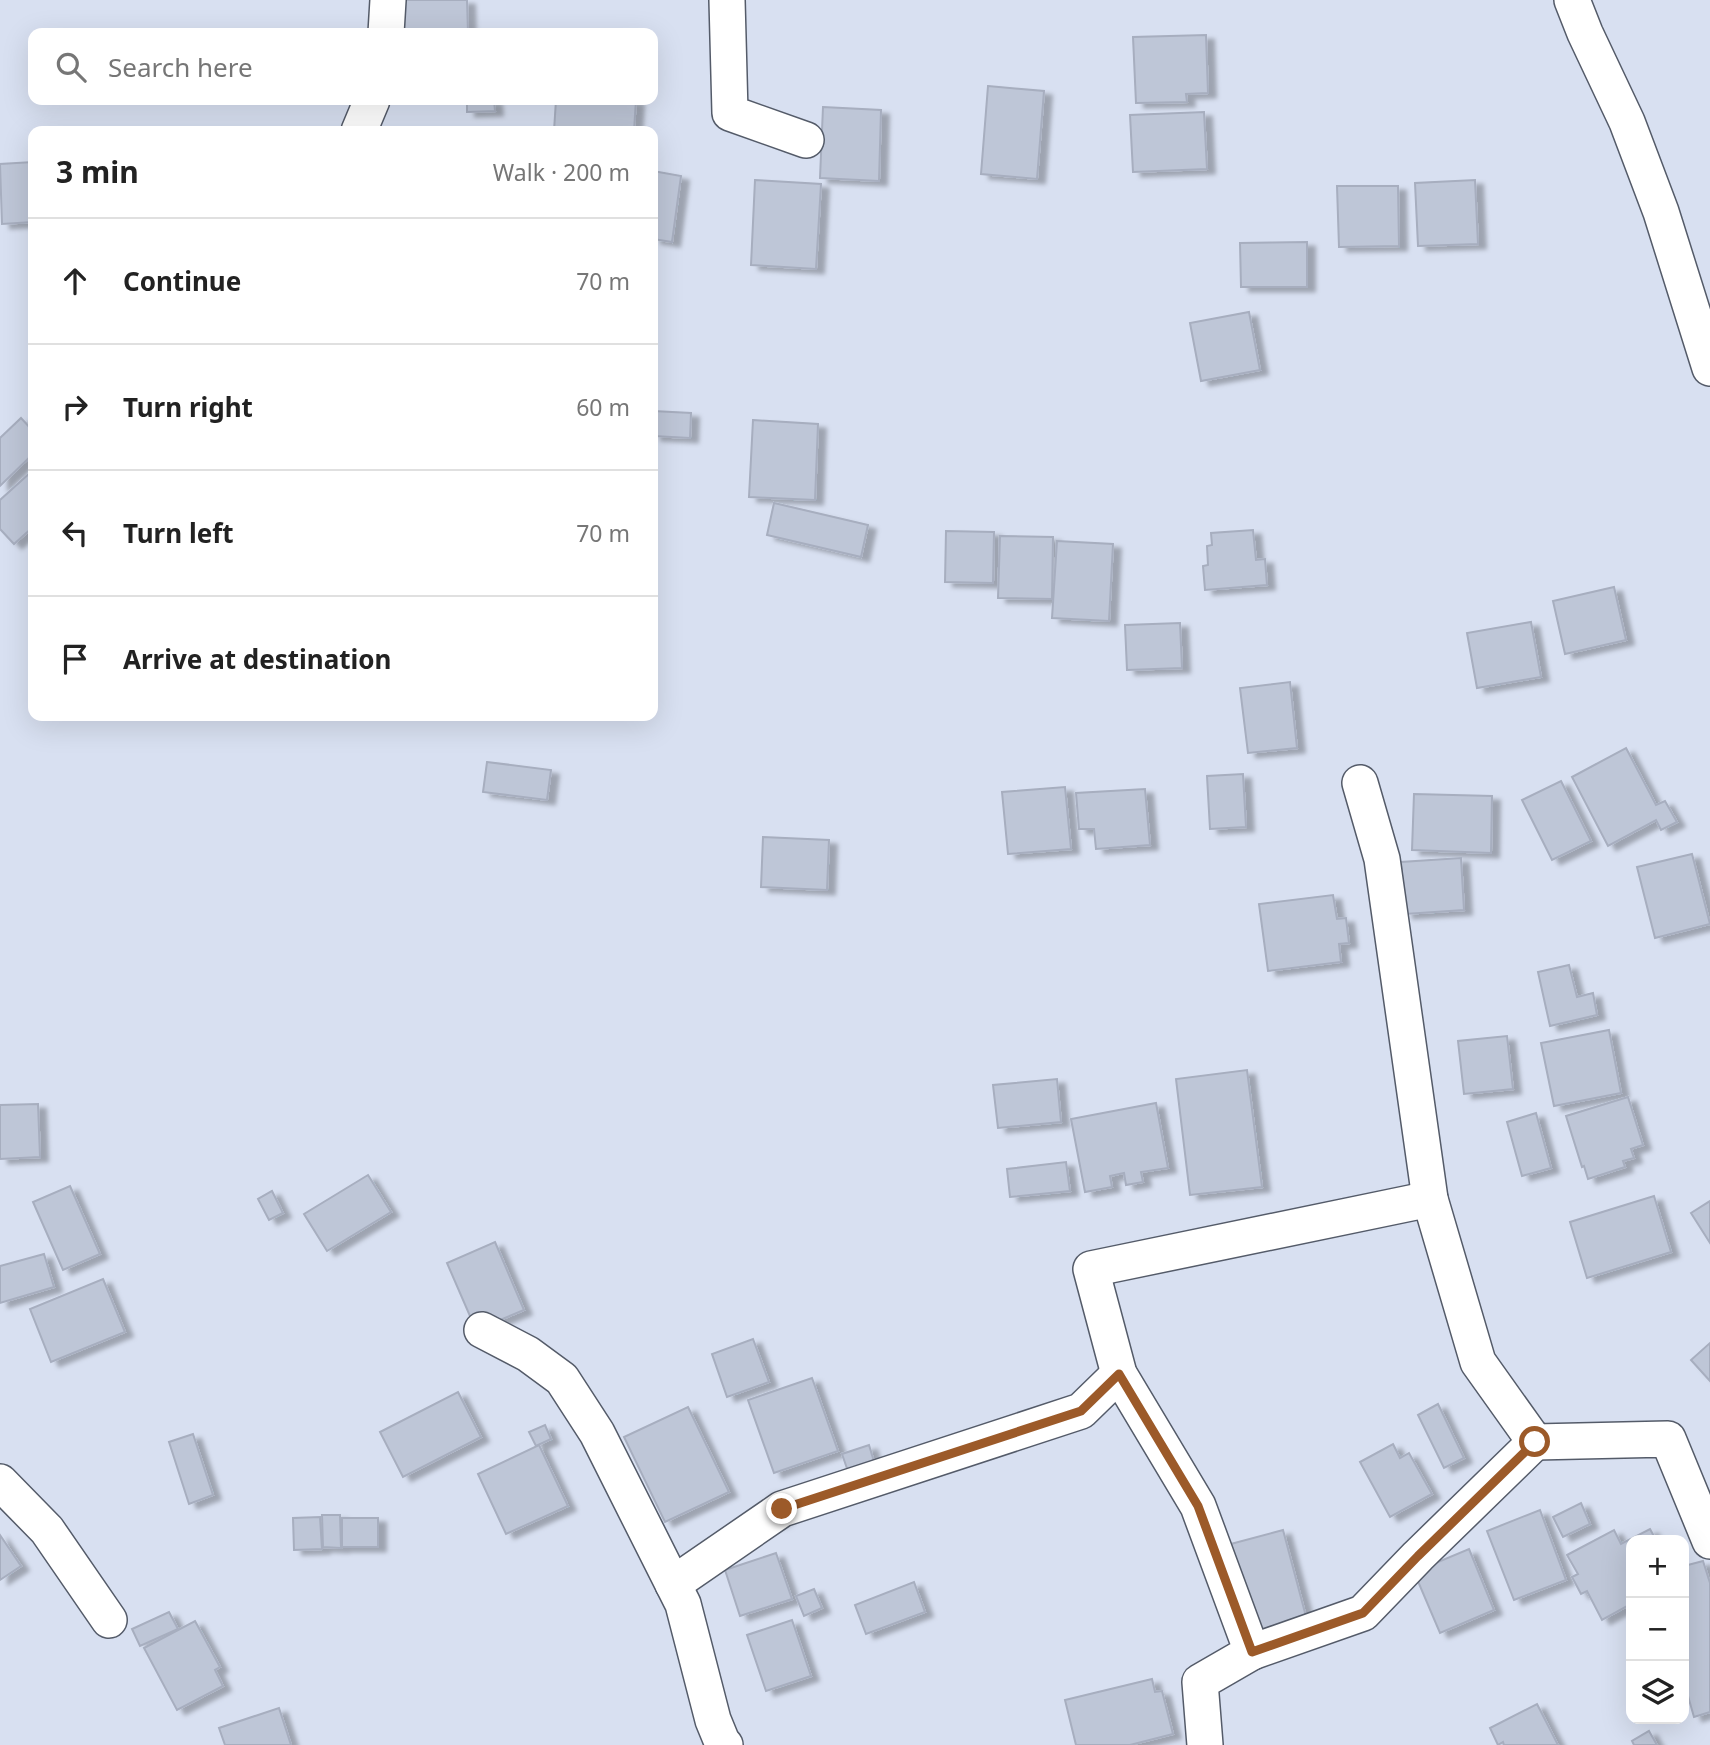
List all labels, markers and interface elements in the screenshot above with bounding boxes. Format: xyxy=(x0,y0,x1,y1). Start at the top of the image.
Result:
search box xyxy=(28,28,658,105)
icon: search xyxy=(52,48,90,86)
text: Search here xyxy=(108,49,253,85)
text: 3 min xyxy=(56,151,139,192)
text: Walk · 200 m xyxy=(493,156,630,188)
icon: ahead xyxy=(56,262,94,300)
text: Continue xyxy=(123,263,241,299)
text: 70 m xyxy=(576,265,630,297)
icon: right xyxy=(56,388,94,426)
text: Turn right xyxy=(123,389,253,425)
text: 60 m xyxy=(576,391,630,423)
icon: left xyxy=(56,514,94,552)
text: Turn left xyxy=(123,515,234,551)
text: 70 m xyxy=(576,517,630,549)
icon: arrive xyxy=(56,640,94,678)
text: Arrive at destination xyxy=(123,641,392,677)
route start xyxy=(1519,1426,1550,1457)
route end xyxy=(766,1493,797,1524)
map controls xyxy=(1626,1535,1689,1724)
button: + xyxy=(1626,1535,1689,1598)
button: − xyxy=(1626,1598,1689,1661)
button: layers xyxy=(1626,1661,1689,1724)

